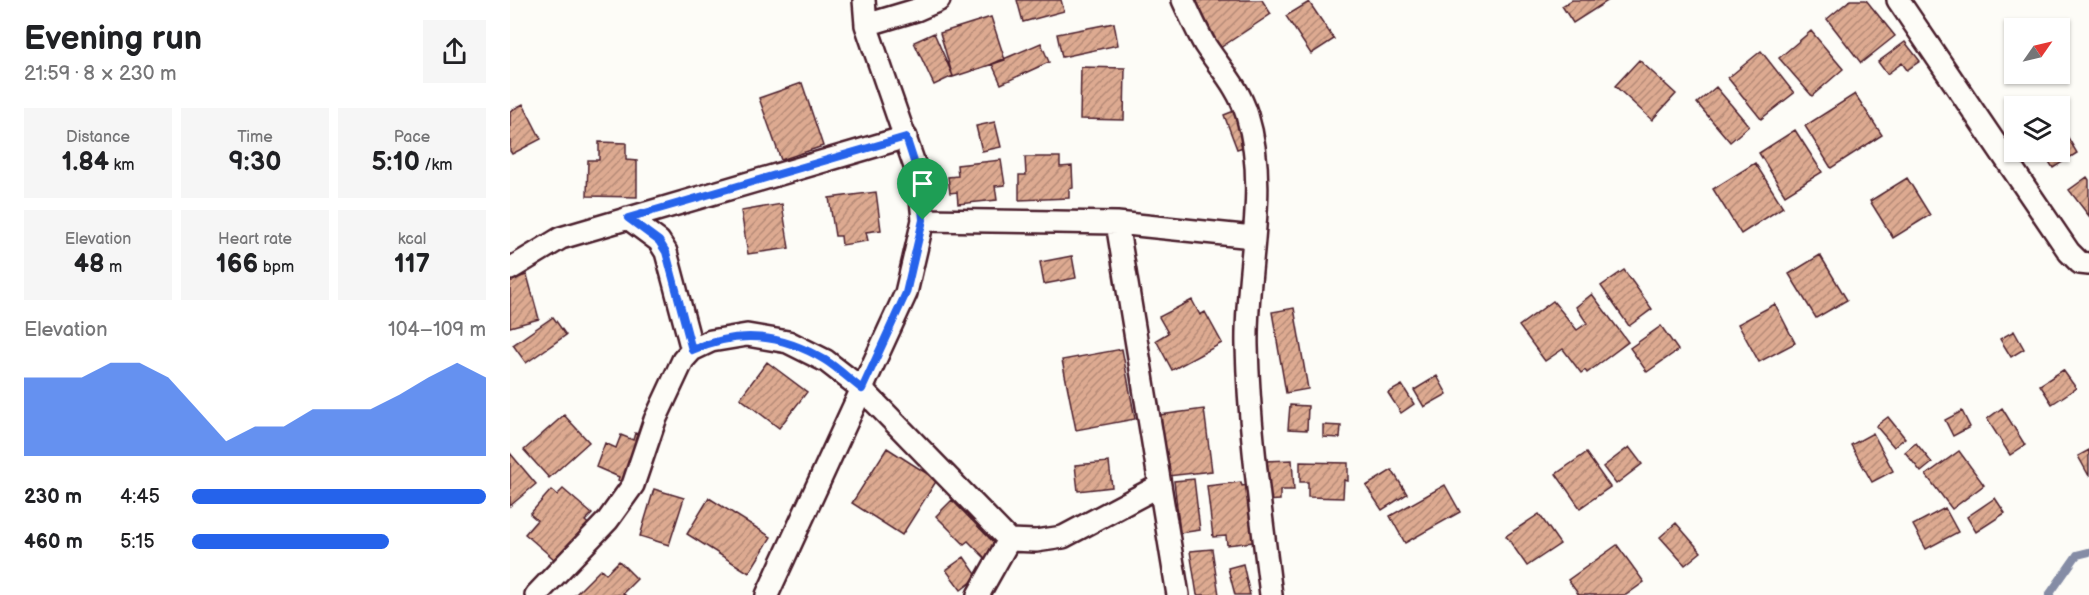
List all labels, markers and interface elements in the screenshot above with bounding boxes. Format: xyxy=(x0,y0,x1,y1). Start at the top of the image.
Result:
north arrow xyxy=(2004,18,2070,84)
map controls xyxy=(2004,18,2070,162)
text: Evening run xyxy=(24,19,202,59)
button: share xyxy=(423,20,486,83)
text: 21:59 · 8 × 230 m xyxy=(24,62,176,86)
button: layers xyxy=(2004,96,2070,162)
text: Distance xyxy=(66,128,130,147)
text: Time xyxy=(237,128,273,147)
text: Pace xyxy=(394,128,430,147)
text: 1.84 xyxy=(61,147,109,178)
text: 9:30 xyxy=(229,147,281,178)
text: 5:10 xyxy=(371,147,420,178)
text: km xyxy=(109,156,135,175)
text: /km xyxy=(420,156,453,175)
pin xyxy=(897,158,948,220)
icon: arrive xyxy=(906,167,939,200)
text: Elevation xyxy=(65,230,131,249)
text: Heart rate xyxy=(218,230,292,249)
text: kcal xyxy=(398,230,426,249)
text: 48 xyxy=(74,249,105,280)
text: 166 xyxy=(216,249,258,280)
text: 117 xyxy=(394,249,430,280)
text: m xyxy=(105,258,122,277)
text: bpm xyxy=(258,258,294,277)
text: Elevation xyxy=(24,318,107,342)
text: 104–109 m xyxy=(388,318,486,342)
text: 230 m xyxy=(24,485,82,509)
text: 4:45 xyxy=(120,485,160,509)
text: 460 m xyxy=(24,530,83,554)
text: 5:15 xyxy=(120,530,155,554)

